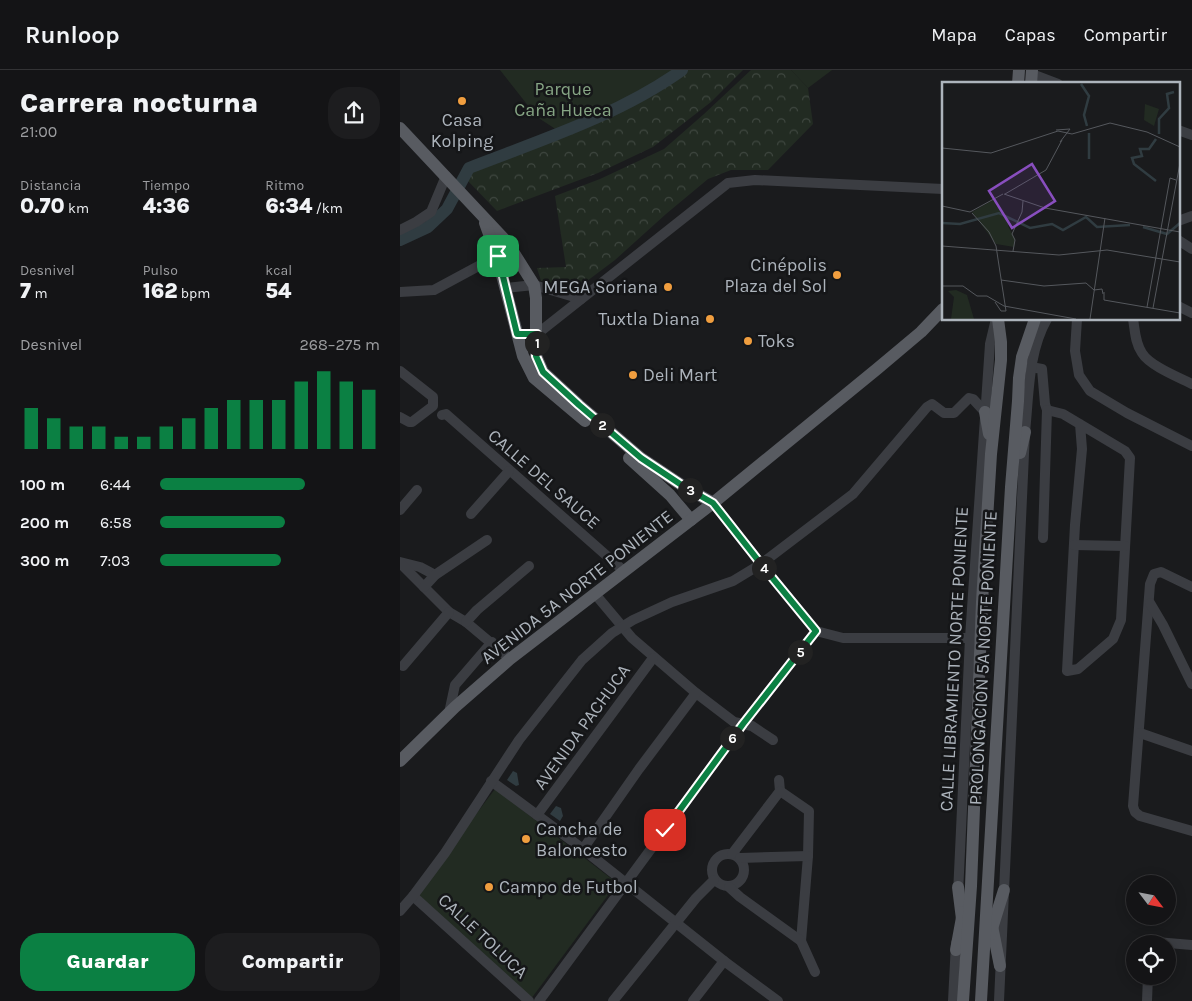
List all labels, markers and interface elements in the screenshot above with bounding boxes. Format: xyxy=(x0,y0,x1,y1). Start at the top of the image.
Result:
text: Runloop xyxy=(25,21,120,49)
text: Mapa xyxy=(931,24,977,46)
text: Capas xyxy=(1005,24,1056,46)
text: Compartir xyxy=(1084,24,1167,46)
park label: Parque Caña Hueca xyxy=(514,78,612,121)
inset map xyxy=(942,82,1180,320)
text: Carrera nocturna xyxy=(20,86,258,119)
button: share xyxy=(328,87,380,139)
marker: Casa Kolping xyxy=(456,95,468,107)
place label: Casa Kolping xyxy=(431,109,493,152)
text: 21:00 xyxy=(20,122,57,141)
text: Distancia xyxy=(20,177,81,194)
text: Tiempo xyxy=(143,177,190,194)
text: Ritmo xyxy=(265,177,304,194)
text: 0.70 xyxy=(20,194,65,218)
text: 4:36 xyxy=(143,194,190,218)
text: 6:34 xyxy=(265,194,312,218)
text: km xyxy=(65,200,89,217)
text: /km xyxy=(312,200,343,217)
pin xyxy=(477,235,519,277)
icon: arrive xyxy=(484,242,512,270)
place label: Cinépolis Plaza del Sol xyxy=(724,254,827,297)
text: Desnivel xyxy=(20,262,75,279)
text: Pulso xyxy=(143,262,178,279)
text: kcal xyxy=(265,262,292,279)
marker: Cinépolis Plaza del Sol xyxy=(831,269,843,281)
place label: MEGA Soriana xyxy=(543,276,658,298)
text: 7 xyxy=(20,279,31,303)
text: 162 xyxy=(143,279,178,303)
text: 54 xyxy=(265,279,291,303)
marker: MEGA Soriana xyxy=(662,281,674,293)
text: m xyxy=(31,285,48,302)
text: bpm xyxy=(178,285,210,302)
place label: Tuxtla Diana xyxy=(598,308,700,330)
marker: Tuxtla Diana xyxy=(704,313,716,325)
pin: 1 xyxy=(524,330,550,356)
place label: Toks xyxy=(758,330,795,352)
text: Desnivel xyxy=(20,335,82,354)
text: 268–275 m xyxy=(300,335,380,354)
text: 1 xyxy=(535,335,540,352)
marker: Toks xyxy=(742,335,754,347)
place label: Deli Mart xyxy=(643,364,717,386)
marker: Deli Mart xyxy=(627,369,639,381)
pin: 2 xyxy=(590,412,614,438)
text: 2 xyxy=(598,417,607,434)
street label: CALLE DEL SAUCE xyxy=(483,424,605,534)
text: 100 m xyxy=(20,475,65,494)
text: 6:44 xyxy=(100,475,131,494)
pin: 3 xyxy=(678,478,702,502)
text: 3 xyxy=(686,482,695,499)
street label: AVENIDA 5A NORTE PONIENTE xyxy=(477,505,677,669)
street label: CALLE LIBRAMIENTO NORTE PONIENTE xyxy=(935,506,973,812)
street label: PROLONGACION 5A NORTE PONIENTE xyxy=(964,510,1002,806)
text: 200 m xyxy=(20,513,69,532)
text: 6:58 xyxy=(100,513,132,532)
text: 300 m xyxy=(20,551,69,570)
text: 7:03 xyxy=(100,551,130,570)
pin: 4 xyxy=(752,556,776,580)
text: 4 xyxy=(760,560,769,577)
pin: 5 xyxy=(788,640,812,664)
text: 5 xyxy=(796,644,805,661)
street label: AVENIDA PACHUCA xyxy=(529,660,635,794)
pin: 6 xyxy=(720,726,744,750)
text: 6 xyxy=(728,730,737,747)
pin xyxy=(644,809,686,851)
icon: check xyxy=(651,816,679,844)
place label: Cancha de Baloncesto xyxy=(536,818,627,861)
marker: Cancha de Baloncesto xyxy=(520,833,532,845)
north arrow xyxy=(1126,875,1176,925)
map controls xyxy=(1126,875,1176,985)
place label: Campo de Futbol xyxy=(499,876,638,898)
marker: Campo de Futbol xyxy=(483,881,495,893)
street label: CALLE TOLUCA xyxy=(434,889,532,983)
button: Guardar xyxy=(20,933,195,991)
button: Compartir xyxy=(205,933,380,991)
button: locate xyxy=(1126,935,1176,985)

